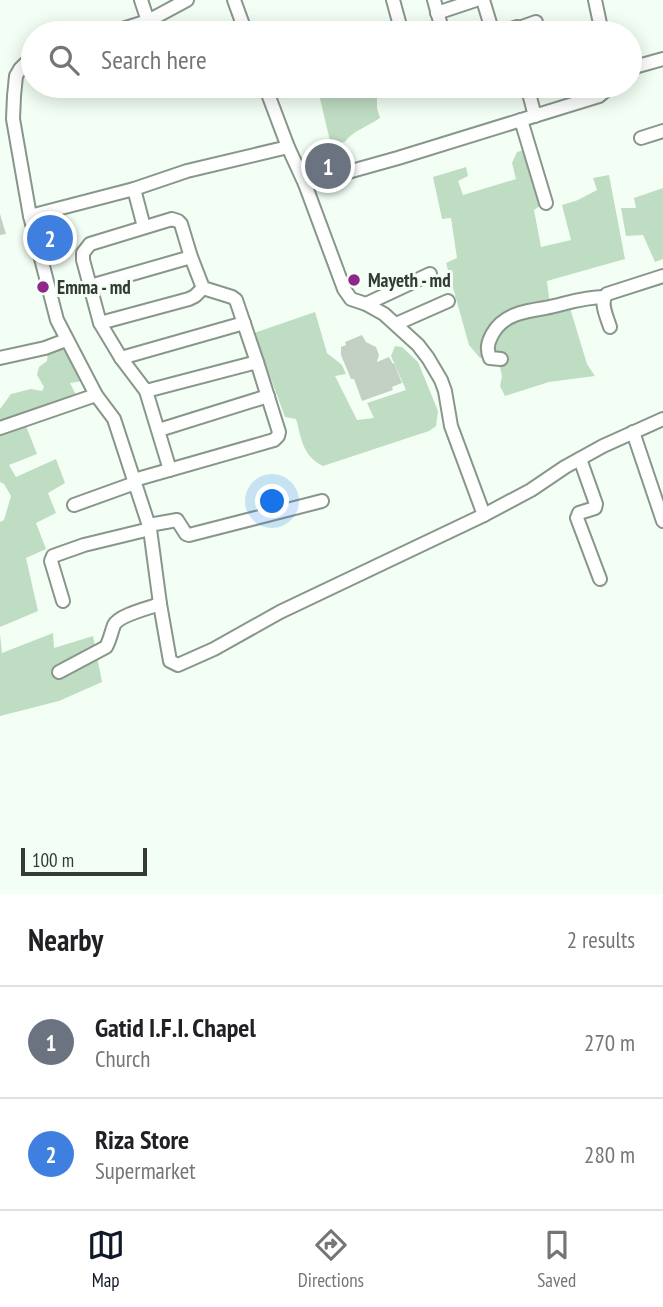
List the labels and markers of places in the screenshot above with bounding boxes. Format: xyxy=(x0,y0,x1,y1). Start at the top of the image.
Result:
pin: 1 xyxy=(305,140,351,192)
pin: 2 xyxy=(27,212,73,264)
place label: Mayeth - md xyxy=(368,268,451,292)
marker: Mayeth - md xyxy=(346,272,362,288)
place label: Emma - md xyxy=(57,275,131,299)
marker: Emma - md xyxy=(35,279,51,295)

